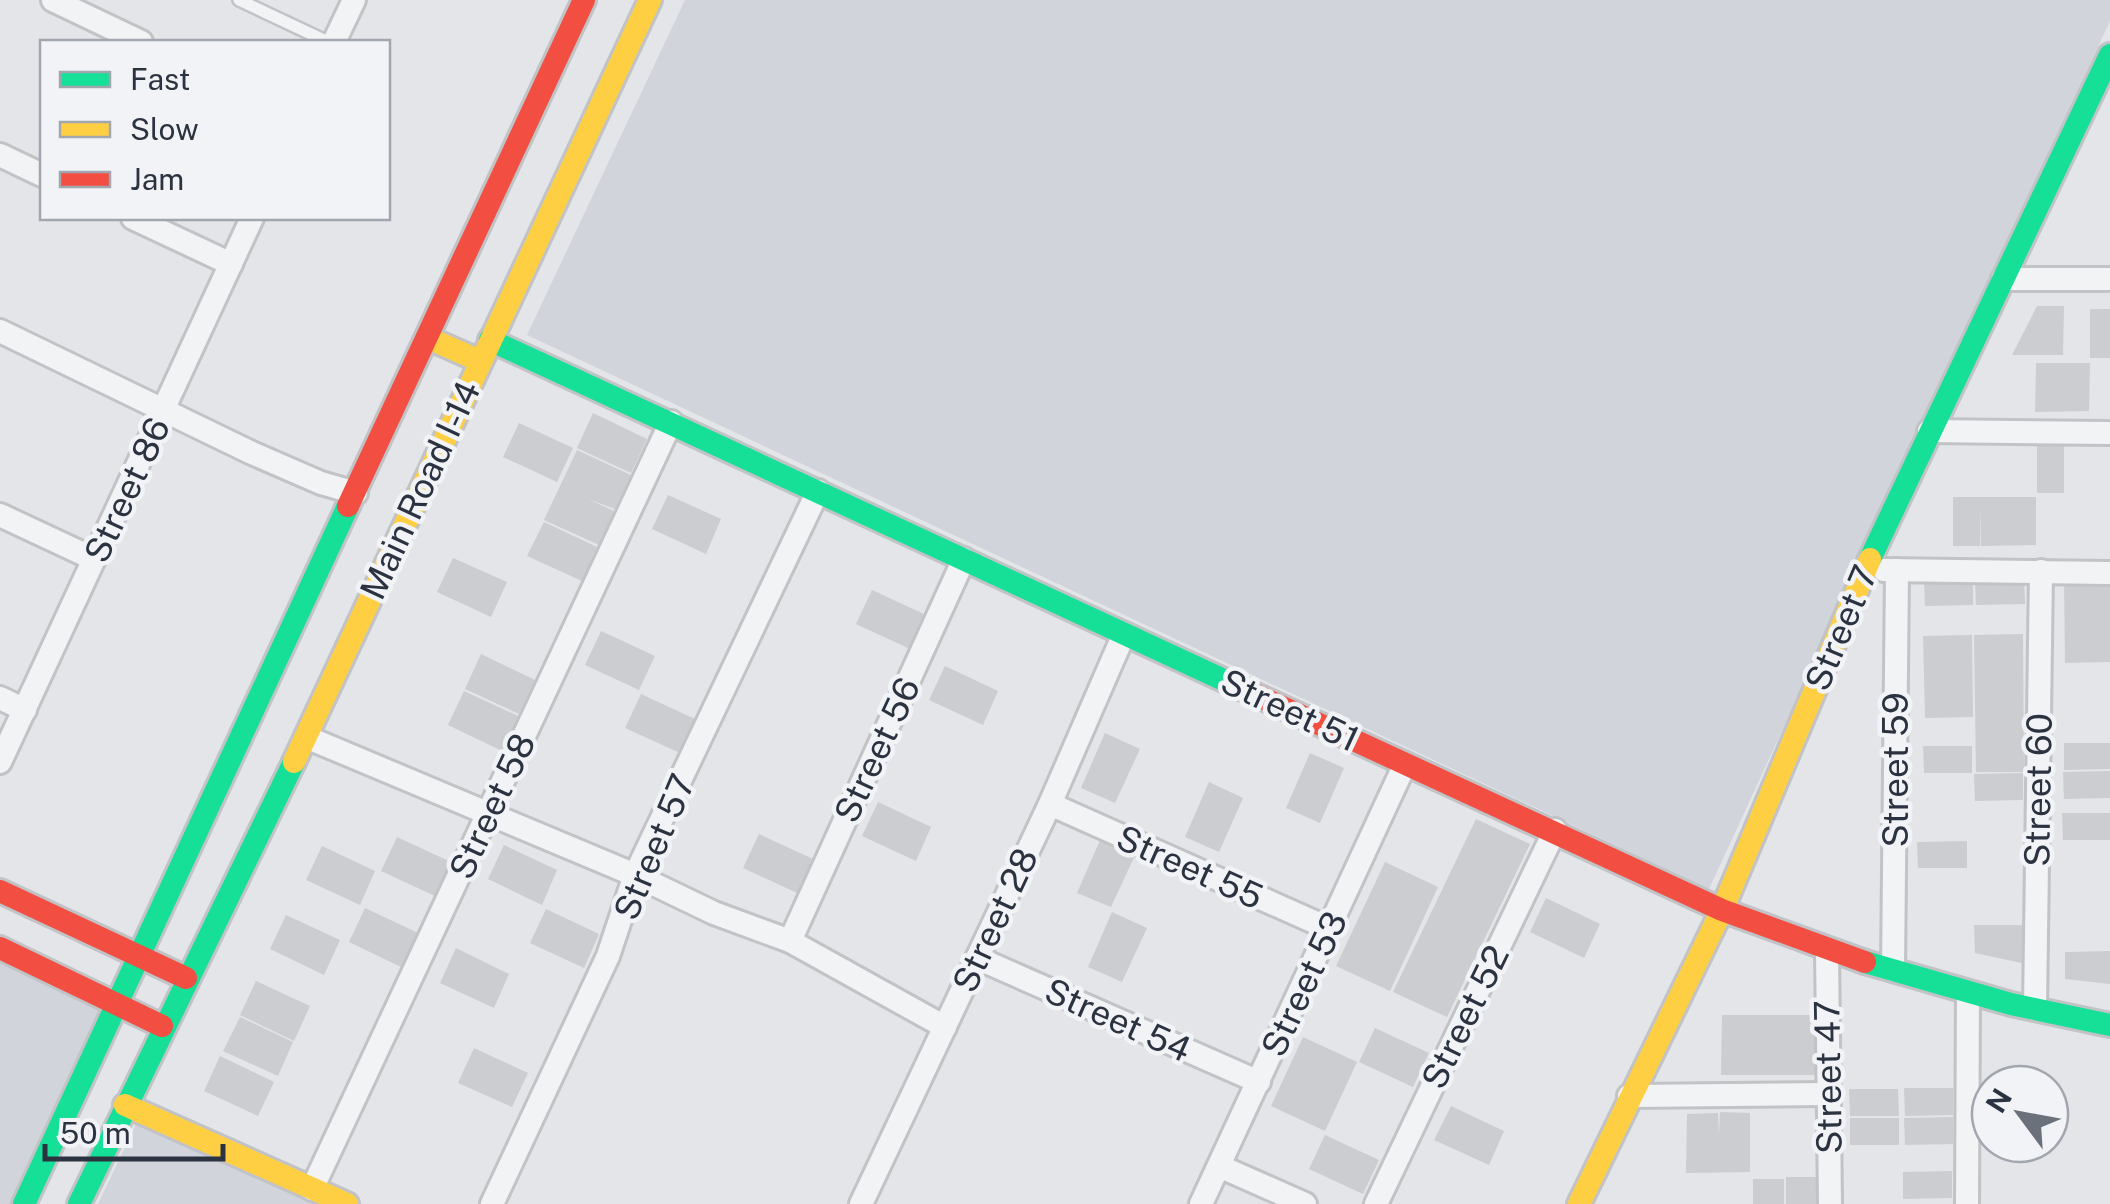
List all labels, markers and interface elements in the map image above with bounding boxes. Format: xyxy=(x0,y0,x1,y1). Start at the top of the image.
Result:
legend xyxy=(40,40,390,220)
text: Fast xyxy=(130,61,190,97)
text: Slow xyxy=(130,111,199,147)
text: Jam xyxy=(130,161,184,197)
street label: Main Road I-14 xyxy=(352,374,488,606)
street label: Street 86 xyxy=(76,411,178,569)
street label: Street 7 xyxy=(1796,559,1886,697)
street label: Street 51 xyxy=(1215,660,1365,760)
street label: Street 56 xyxy=(826,671,928,829)
street label: Street 59 xyxy=(1875,692,1916,848)
street label: Street 60 xyxy=(2016,713,2060,867)
street label: Street 58 xyxy=(440,727,544,885)
street label: Street 57 xyxy=(605,768,703,926)
street label: Street 55 xyxy=(1111,817,1269,917)
street label: Street 28 xyxy=(944,841,1046,999)
street label: Street 53 xyxy=(1253,905,1355,1063)
street label: Street 52 xyxy=(1413,939,1517,1095)
street label: Street 54 xyxy=(1039,970,1197,1070)
street label: Street 47 xyxy=(1806,1000,1850,1154)
north arrow xyxy=(1970,1064,2070,1164)
text: N xyxy=(1979,1082,2018,1119)
scale bar xyxy=(45,1099,222,1161)
text: 50 m xyxy=(60,1115,131,1151)

